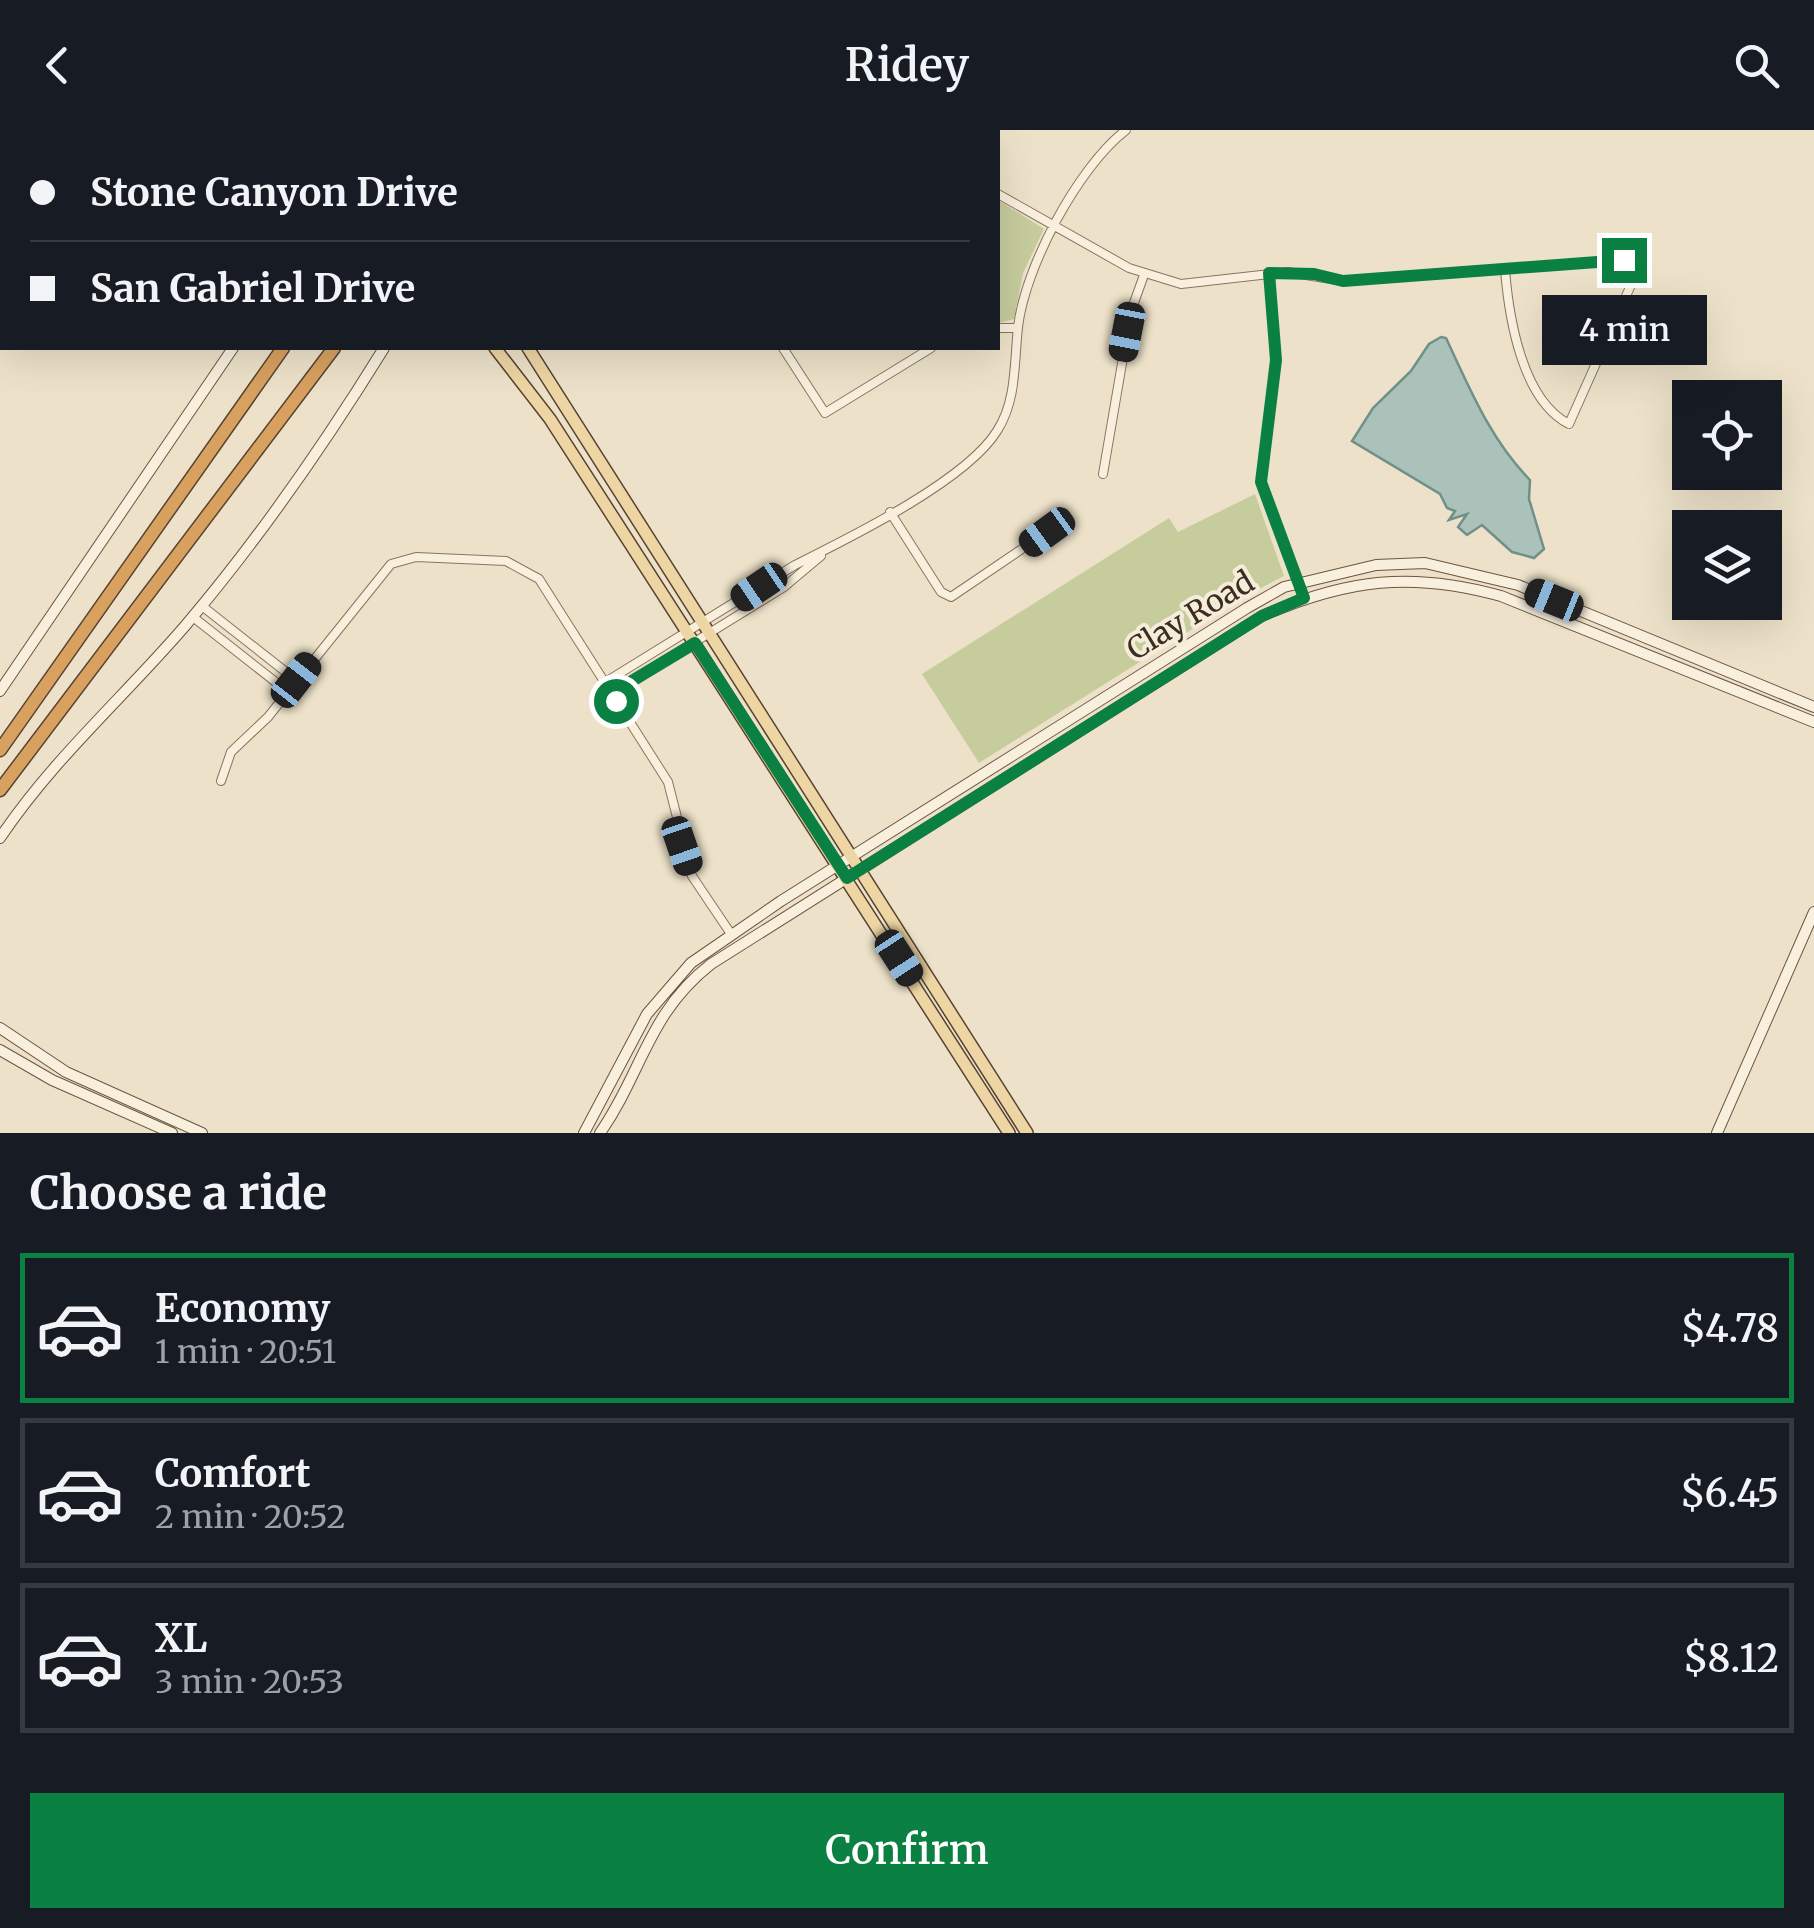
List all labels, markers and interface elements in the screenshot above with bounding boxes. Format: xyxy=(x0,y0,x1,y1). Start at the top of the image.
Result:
text: Ridey xyxy=(845,37,969,93)
icon: back xyxy=(30,38,85,93)
icon: search xyxy=(1729,38,1784,93)
text: Stone Canyon Drive xyxy=(90,169,458,216)
route end xyxy=(1602,238,1647,283)
text: San Gabriel Drive xyxy=(90,265,415,312)
callout: 4 min xyxy=(1542,295,1706,365)
car xyxy=(1107,300,1147,364)
text: 4 min xyxy=(1579,310,1670,350)
map controls xyxy=(1672,380,1782,620)
button: locate xyxy=(1672,380,1782,490)
car xyxy=(1014,502,1080,562)
button: layers xyxy=(1672,510,1782,620)
car xyxy=(726,558,792,616)
street label: Clay Road xyxy=(1119,562,1261,668)
car xyxy=(1521,575,1587,625)
car xyxy=(266,647,326,713)
route start xyxy=(594,679,639,724)
car xyxy=(658,813,706,879)
car xyxy=(870,925,928,991)
text: Choose a ride xyxy=(30,1165,327,1221)
icon: car xyxy=(35,1283,125,1373)
text: Economy xyxy=(155,1285,330,1332)
text: $4.78 xyxy=(1680,1305,1779,1352)
text: 1 min · 20:51 xyxy=(155,1332,336,1372)
icon: car xyxy=(35,1448,125,1538)
text: Comfort xyxy=(155,1450,311,1497)
text: $6.45 xyxy=(1680,1470,1779,1517)
text: 2 min · 20:52 xyxy=(155,1497,346,1537)
icon: car xyxy=(35,1613,125,1703)
text: XL xyxy=(155,1615,207,1662)
text: $8.12 xyxy=(1683,1635,1779,1682)
text: 3 min · 20:53 xyxy=(155,1662,344,1702)
button: Confirm xyxy=(30,1793,1784,1908)

